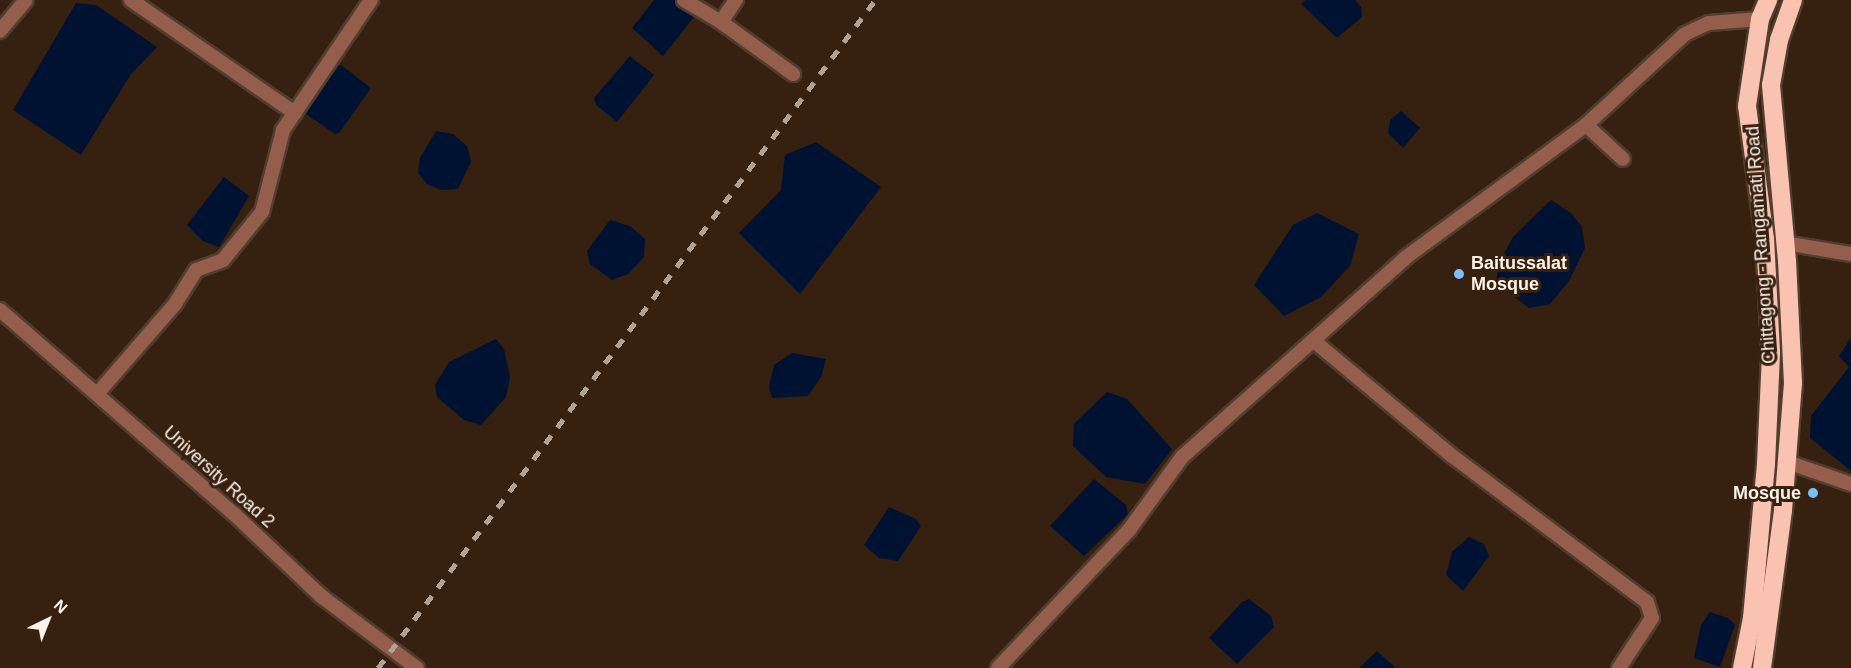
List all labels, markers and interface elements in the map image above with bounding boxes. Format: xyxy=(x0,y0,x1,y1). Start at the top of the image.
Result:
street label: Chittagong - Rangamati Road xyxy=(1742,125,1780,365)
place label: Baitussalat Mosque xyxy=(1471,253,1567,296)
marker: Baitussalat Mosque xyxy=(1452,267,1466,281)
street label: University Road 2 xyxy=(159,421,279,533)
place label: Mosque xyxy=(1733,482,1801,504)
marker: Mosque xyxy=(1806,486,1820,500)
north arrow xyxy=(18,590,78,650)
text: N xyxy=(51,596,71,617)

